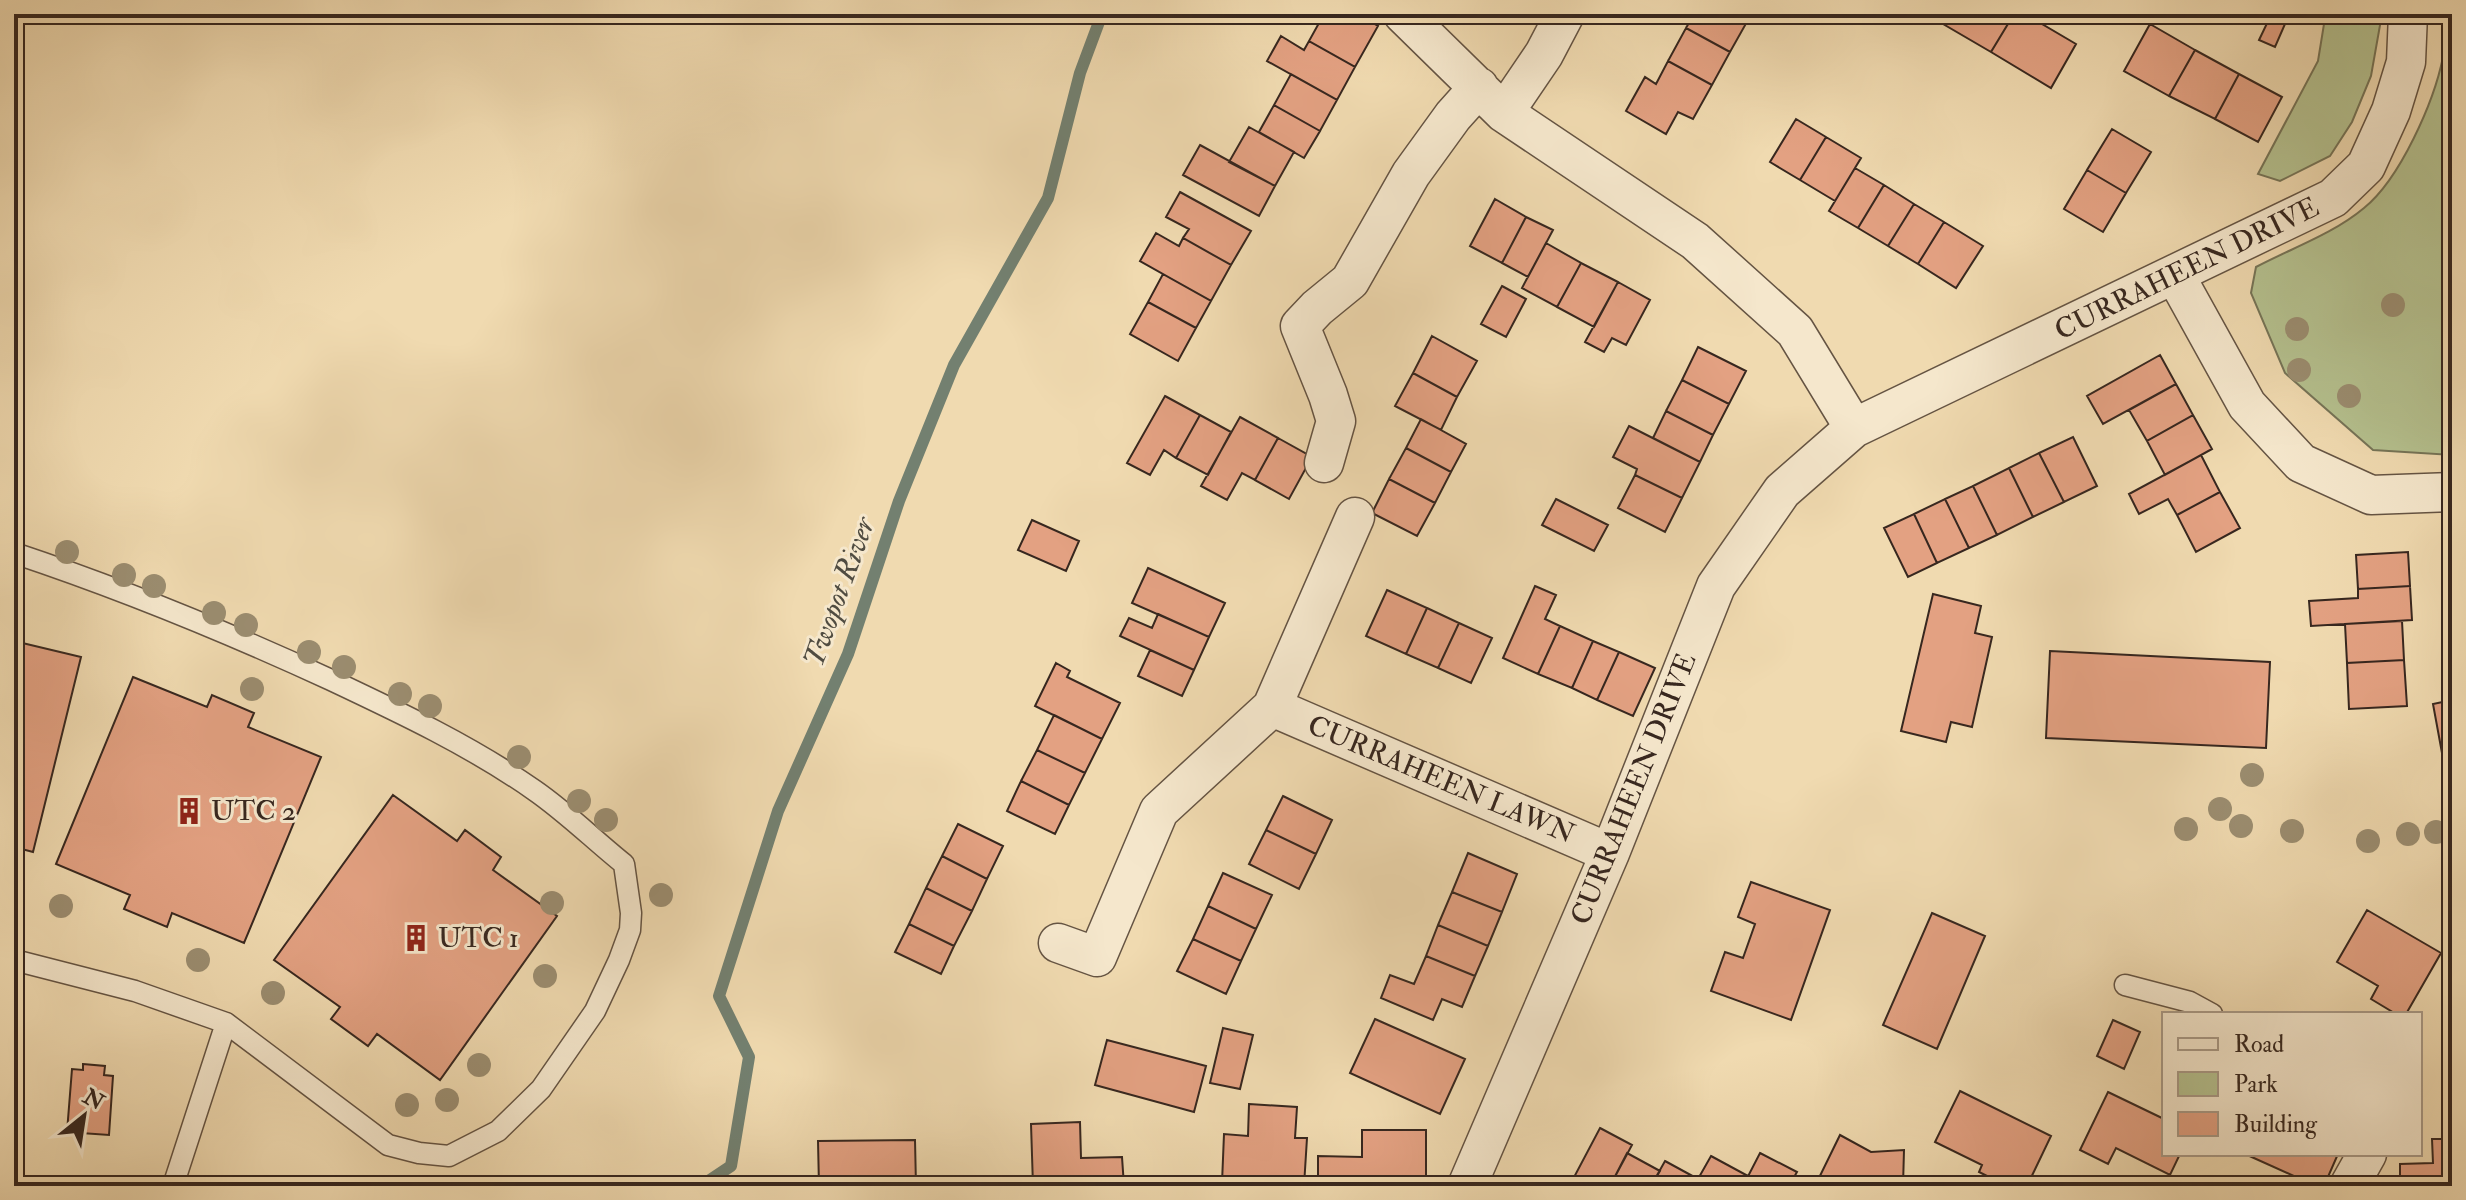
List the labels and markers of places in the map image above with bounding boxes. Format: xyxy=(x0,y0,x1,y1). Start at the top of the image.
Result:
place label: UTC 2 xyxy=(211,794,296,829)
building icon: UTC 2 xyxy=(174,796,204,826)
place label: UTC 1 xyxy=(438,921,519,956)
building icon: UTC 1 xyxy=(401,923,431,953)

